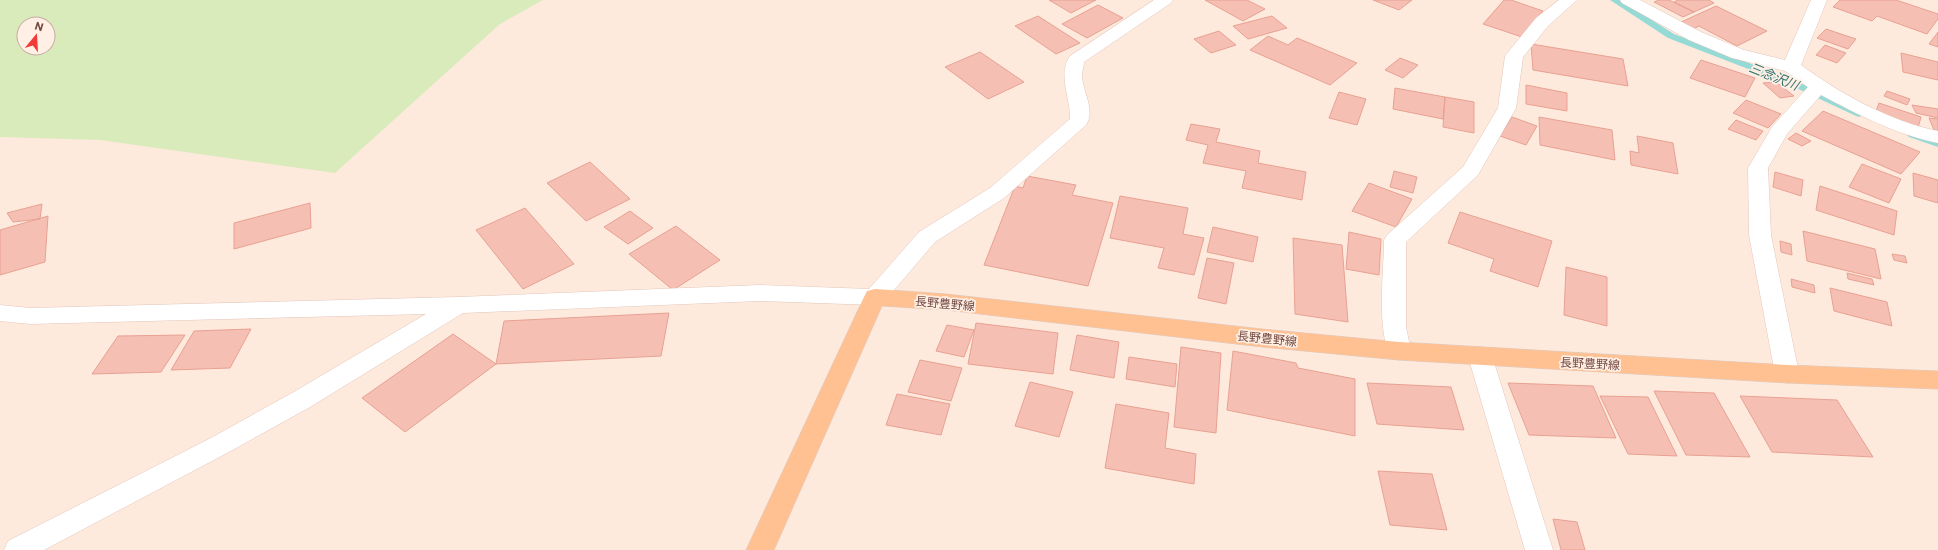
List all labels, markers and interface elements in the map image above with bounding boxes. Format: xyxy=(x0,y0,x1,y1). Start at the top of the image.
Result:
north arrow xyxy=(16,16,56,56)
text: N xyxy=(33,19,45,33)
water label: 三念沢川 xyxy=(1747,59,1803,94)
street label: 長野豊野線 xyxy=(914,293,976,313)
street label: 長野豊野線 xyxy=(1236,328,1298,348)
street label: 長野豊野線 xyxy=(1560,354,1620,372)

